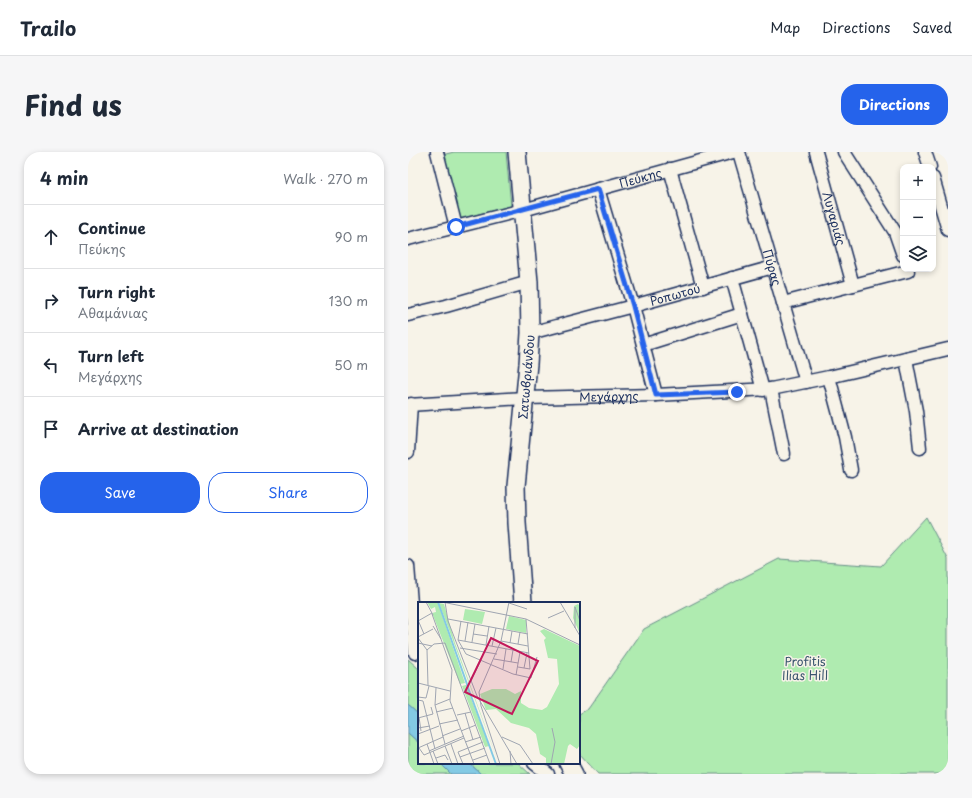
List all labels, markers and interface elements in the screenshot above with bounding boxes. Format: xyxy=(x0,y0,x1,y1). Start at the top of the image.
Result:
text: Trailo xyxy=(20,14,76,42)
text: Map xyxy=(770,17,800,38)
text: Directions xyxy=(822,17,890,38)
text: Saved xyxy=(912,17,952,38)
text: Find us xyxy=(24,83,122,126)
button: Directions xyxy=(841,84,948,125)
street label: Πεύκης xyxy=(616,163,664,192)
map controls xyxy=(900,164,936,272)
button: + xyxy=(900,164,936,200)
text: 4 min xyxy=(40,165,88,191)
text: Walk · 270 m xyxy=(283,169,368,188)
street label: Λυγαριάς xyxy=(818,190,851,247)
button: − xyxy=(900,200,936,236)
text: Continue xyxy=(78,216,146,239)
route start xyxy=(447,218,465,236)
icon: ahead xyxy=(40,226,62,248)
text: 90 m xyxy=(335,227,368,246)
button: layers xyxy=(900,236,936,272)
text: Πεύκης xyxy=(78,239,126,258)
street label: Πύρας xyxy=(759,247,786,288)
street label: Ροπωτού xyxy=(648,279,702,310)
text: Turn right xyxy=(78,280,155,303)
icon: right xyxy=(40,290,62,312)
text: 130 m xyxy=(329,291,368,310)
text: Αθαμάνιας xyxy=(78,303,148,322)
street label: Σατωβριάνδου xyxy=(513,334,539,420)
text: Turn left xyxy=(78,344,144,367)
icon: left xyxy=(40,354,62,376)
text: 50 m xyxy=(334,355,368,374)
text: Μεγάρχης xyxy=(78,367,142,386)
route end xyxy=(728,383,746,401)
street label: Μεγάρχης xyxy=(579,386,639,406)
text: Arrive at destination xyxy=(78,417,239,440)
icon: arrive xyxy=(40,418,62,440)
button: Save xyxy=(40,472,200,513)
button: Share xyxy=(208,472,368,513)
inset map xyxy=(418,602,580,764)
park label: Profitis Ilias Hill xyxy=(782,652,828,684)

